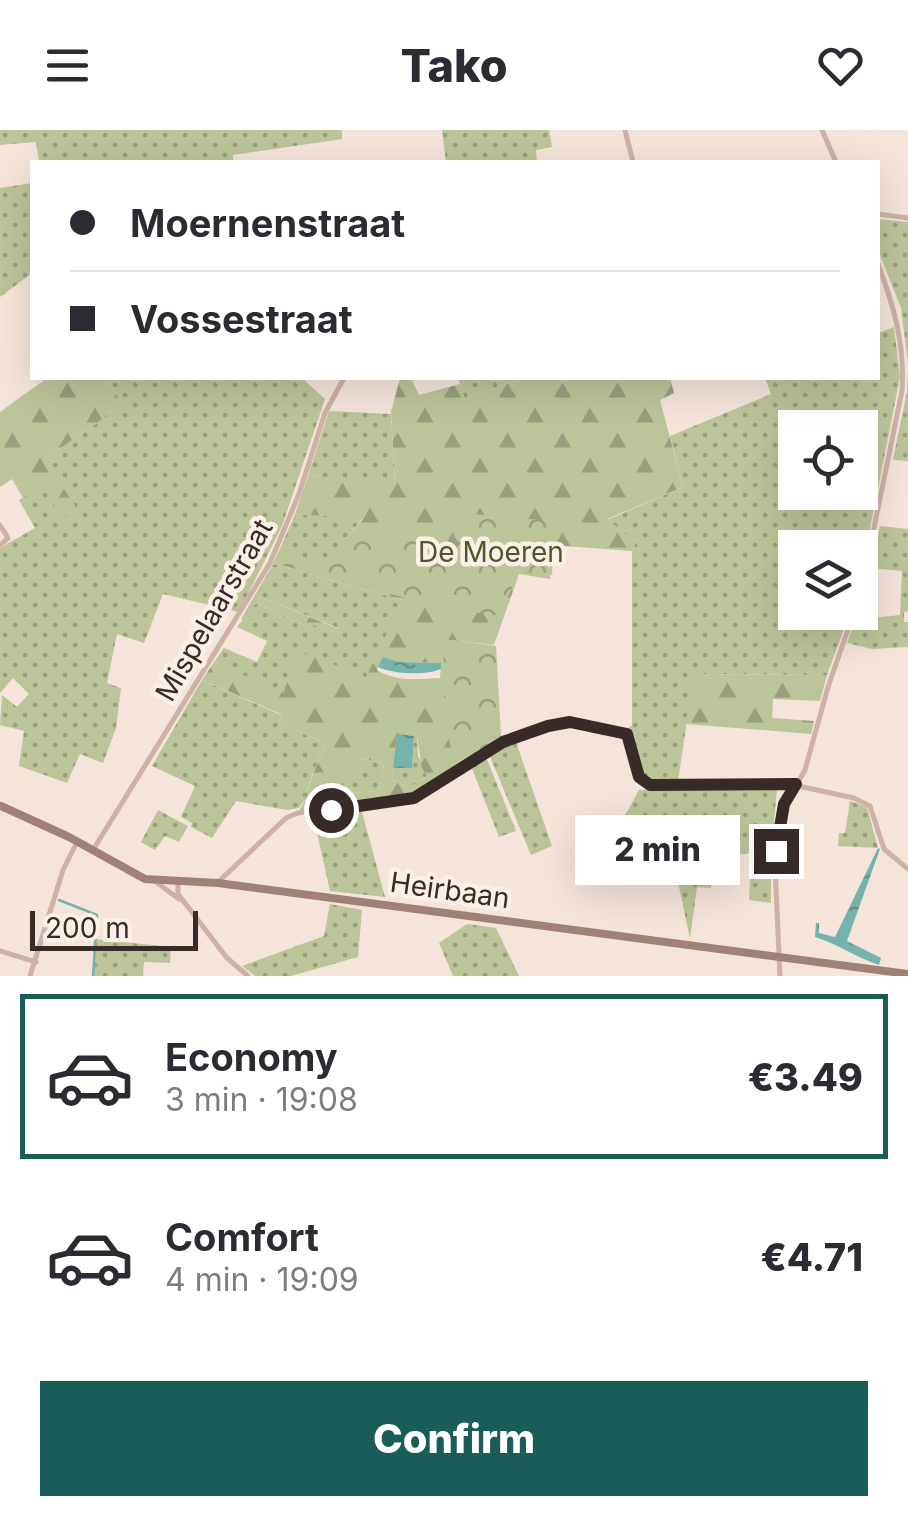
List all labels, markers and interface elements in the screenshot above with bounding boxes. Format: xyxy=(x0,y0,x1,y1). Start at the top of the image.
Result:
icon: menu xyxy=(40,38,95,93)
text: Tako xyxy=(400,38,508,93)
icon: heart xyxy=(813,38,868,93)
text: Moernenstraat xyxy=(130,200,405,246)
text: Vossestraat xyxy=(130,296,353,342)
map controls xyxy=(778,410,878,630)
button: locate xyxy=(778,410,878,510)
street label: Mispelaarstraat xyxy=(148,513,280,707)
button: layers xyxy=(778,530,878,630)
park label: De Moeren xyxy=(418,535,564,569)
route start xyxy=(309,788,354,833)
callout: 2 min xyxy=(576,816,741,886)
route end xyxy=(754,829,799,874)
text: 2 min xyxy=(614,830,701,869)
street label: Heirbaan xyxy=(388,865,512,915)
scale bar xyxy=(30,906,198,950)
text: 200 m xyxy=(45,911,130,945)
icon: car xyxy=(45,1032,135,1122)
text: Economy xyxy=(165,1034,338,1080)
text: €3.49 xyxy=(748,1054,863,1100)
text: 3 min · 19:08 xyxy=(165,1080,358,1119)
icon: car xyxy=(45,1212,135,1302)
text: Comfort xyxy=(165,1214,319,1260)
text: €4.71 xyxy=(760,1234,863,1280)
text: 4 min · 19:09 xyxy=(165,1260,359,1299)
button: Confirm xyxy=(40,1381,868,1496)

